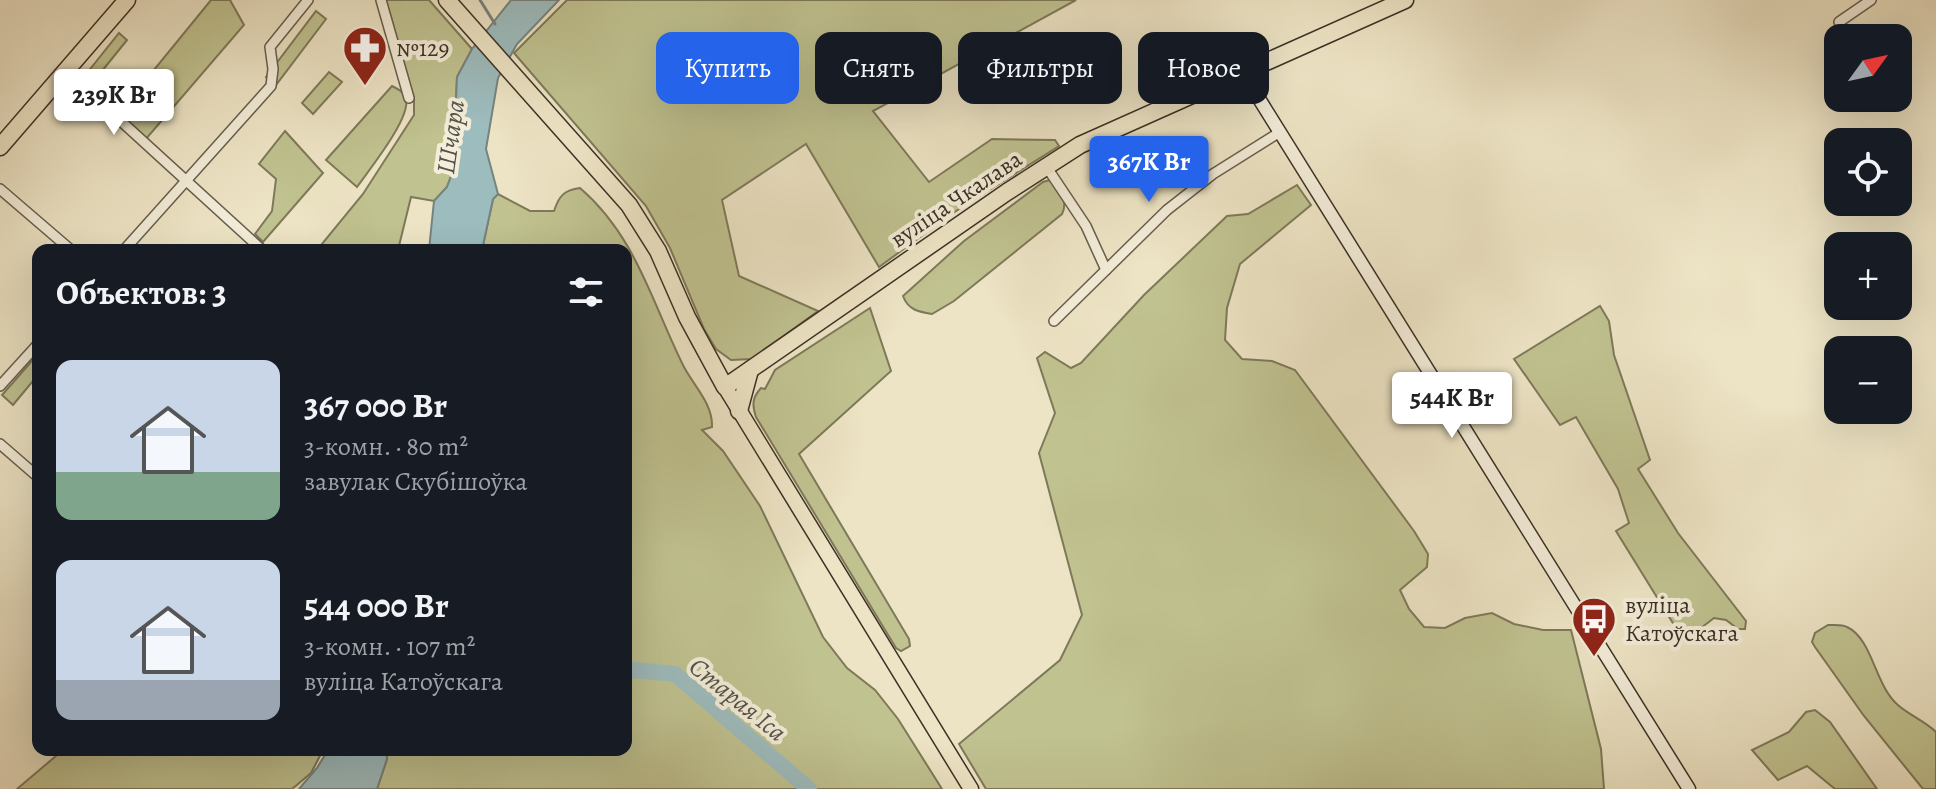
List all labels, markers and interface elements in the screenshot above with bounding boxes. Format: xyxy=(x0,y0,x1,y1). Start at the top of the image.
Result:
pharmacy icon: №129 xyxy=(341,24,389,87)
north arrow xyxy=(1824,24,1912,112)
map controls xyxy=(1824,24,1912,424)
place label: №129 xyxy=(396,32,449,64)
chip: Купить xyxy=(656,32,799,104)
chip: Снять xyxy=(815,32,942,104)
chip: Фильтры xyxy=(958,32,1122,104)
chip: Новое xyxy=(1138,32,1269,104)
pin: 239K Br xyxy=(40,69,188,137)
text: 239K Br xyxy=(72,77,156,112)
water label: Шчара xyxy=(428,98,473,176)
button: locate xyxy=(1824,128,1912,216)
pin: 367K Br xyxy=(1075,136,1223,204)
street label: вуліца Чкалава xyxy=(884,143,1028,255)
text: 367K Br xyxy=(1108,144,1190,179)
button: + xyxy=(1824,232,1912,320)
text: Объектов: 3 xyxy=(56,269,227,316)
icon: filters xyxy=(564,270,608,314)
button: − xyxy=(1824,336,1912,424)
pin: 544K Br xyxy=(1378,372,1526,440)
text: 544K Br xyxy=(1410,380,1494,415)
text: 367 000 Br xyxy=(304,382,447,429)
icon: home xyxy=(120,392,216,488)
text: 3-комн. · 80 m² xyxy=(304,429,468,464)
text: завулак Скубішоўка xyxy=(304,464,528,499)
text: 544 000 Br xyxy=(304,582,449,629)
place label: вуліца Катоўскага xyxy=(1625,589,1739,649)
icon: home xyxy=(120,592,216,688)
bus stop icon: вуліца Катоўскага xyxy=(1570,595,1618,658)
text: 3-комн. · 107 m² xyxy=(304,629,475,664)
water label: Старая Іса xyxy=(682,649,794,750)
text: вуліца Катоўскага xyxy=(304,664,503,699)

